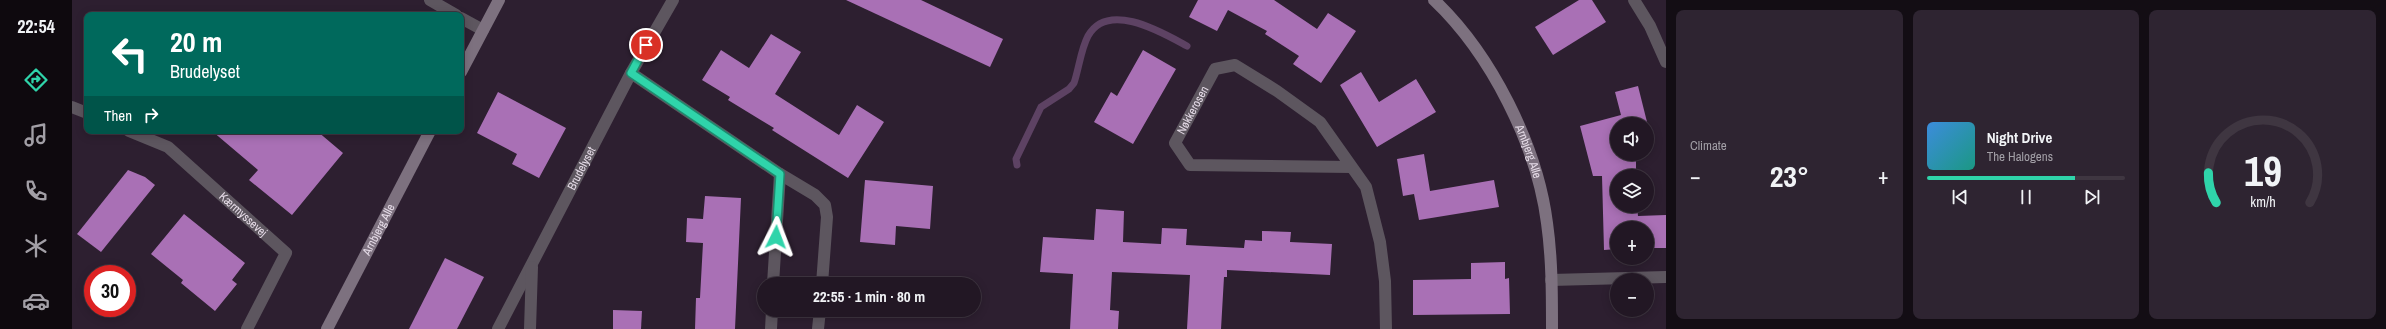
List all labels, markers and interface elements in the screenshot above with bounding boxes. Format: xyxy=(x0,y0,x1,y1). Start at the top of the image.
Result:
text: 22:54 xyxy=(17,14,55,39)
text: 20 m xyxy=(170,23,222,61)
icon: left xyxy=(104,28,156,80)
pin xyxy=(629,28,663,62)
icon: arrive xyxy=(635,34,657,56)
text: Brudelyset xyxy=(170,59,240,84)
icon: directions xyxy=(22,66,50,94)
street label: Nøkkerosen xyxy=(1173,83,1212,137)
icon: right xyxy=(140,104,162,126)
text: Then xyxy=(104,105,132,126)
map controls xyxy=(1610,117,1654,317)
button: sound xyxy=(1610,117,1654,161)
icon: music xyxy=(22,121,50,149)
street label: Arnbjerg Alle xyxy=(1511,121,1545,180)
text: Night Drive xyxy=(1987,127,2052,148)
text: Climate xyxy=(1690,137,1727,154)
text: 19 xyxy=(2244,142,2282,198)
street label: Brudelyset xyxy=(564,144,599,193)
text: The Halogens xyxy=(1987,148,2053,165)
text: 23° xyxy=(1770,156,1809,196)
text: − xyxy=(1690,161,1701,191)
text: + xyxy=(1878,161,1889,191)
button: layers xyxy=(1610,169,1654,213)
icon: phone xyxy=(22,177,50,205)
icon: previous xyxy=(1949,186,1971,208)
icon: pause xyxy=(2015,186,2037,208)
icon: next xyxy=(2081,186,2103,208)
street label: Kærmyssevej xyxy=(215,189,271,240)
text: km/h xyxy=(2250,191,2275,210)
street label: Arnbjerg Alle xyxy=(358,201,399,259)
position arrow xyxy=(755,216,797,258)
button: + xyxy=(1610,221,1654,265)
icon: climate xyxy=(22,232,50,260)
speed limit sign: 30 xyxy=(84,265,136,317)
button: − xyxy=(1610,273,1654,317)
text: 22:55 · 1 min · 80 m xyxy=(813,286,925,307)
icon: car xyxy=(22,287,50,315)

